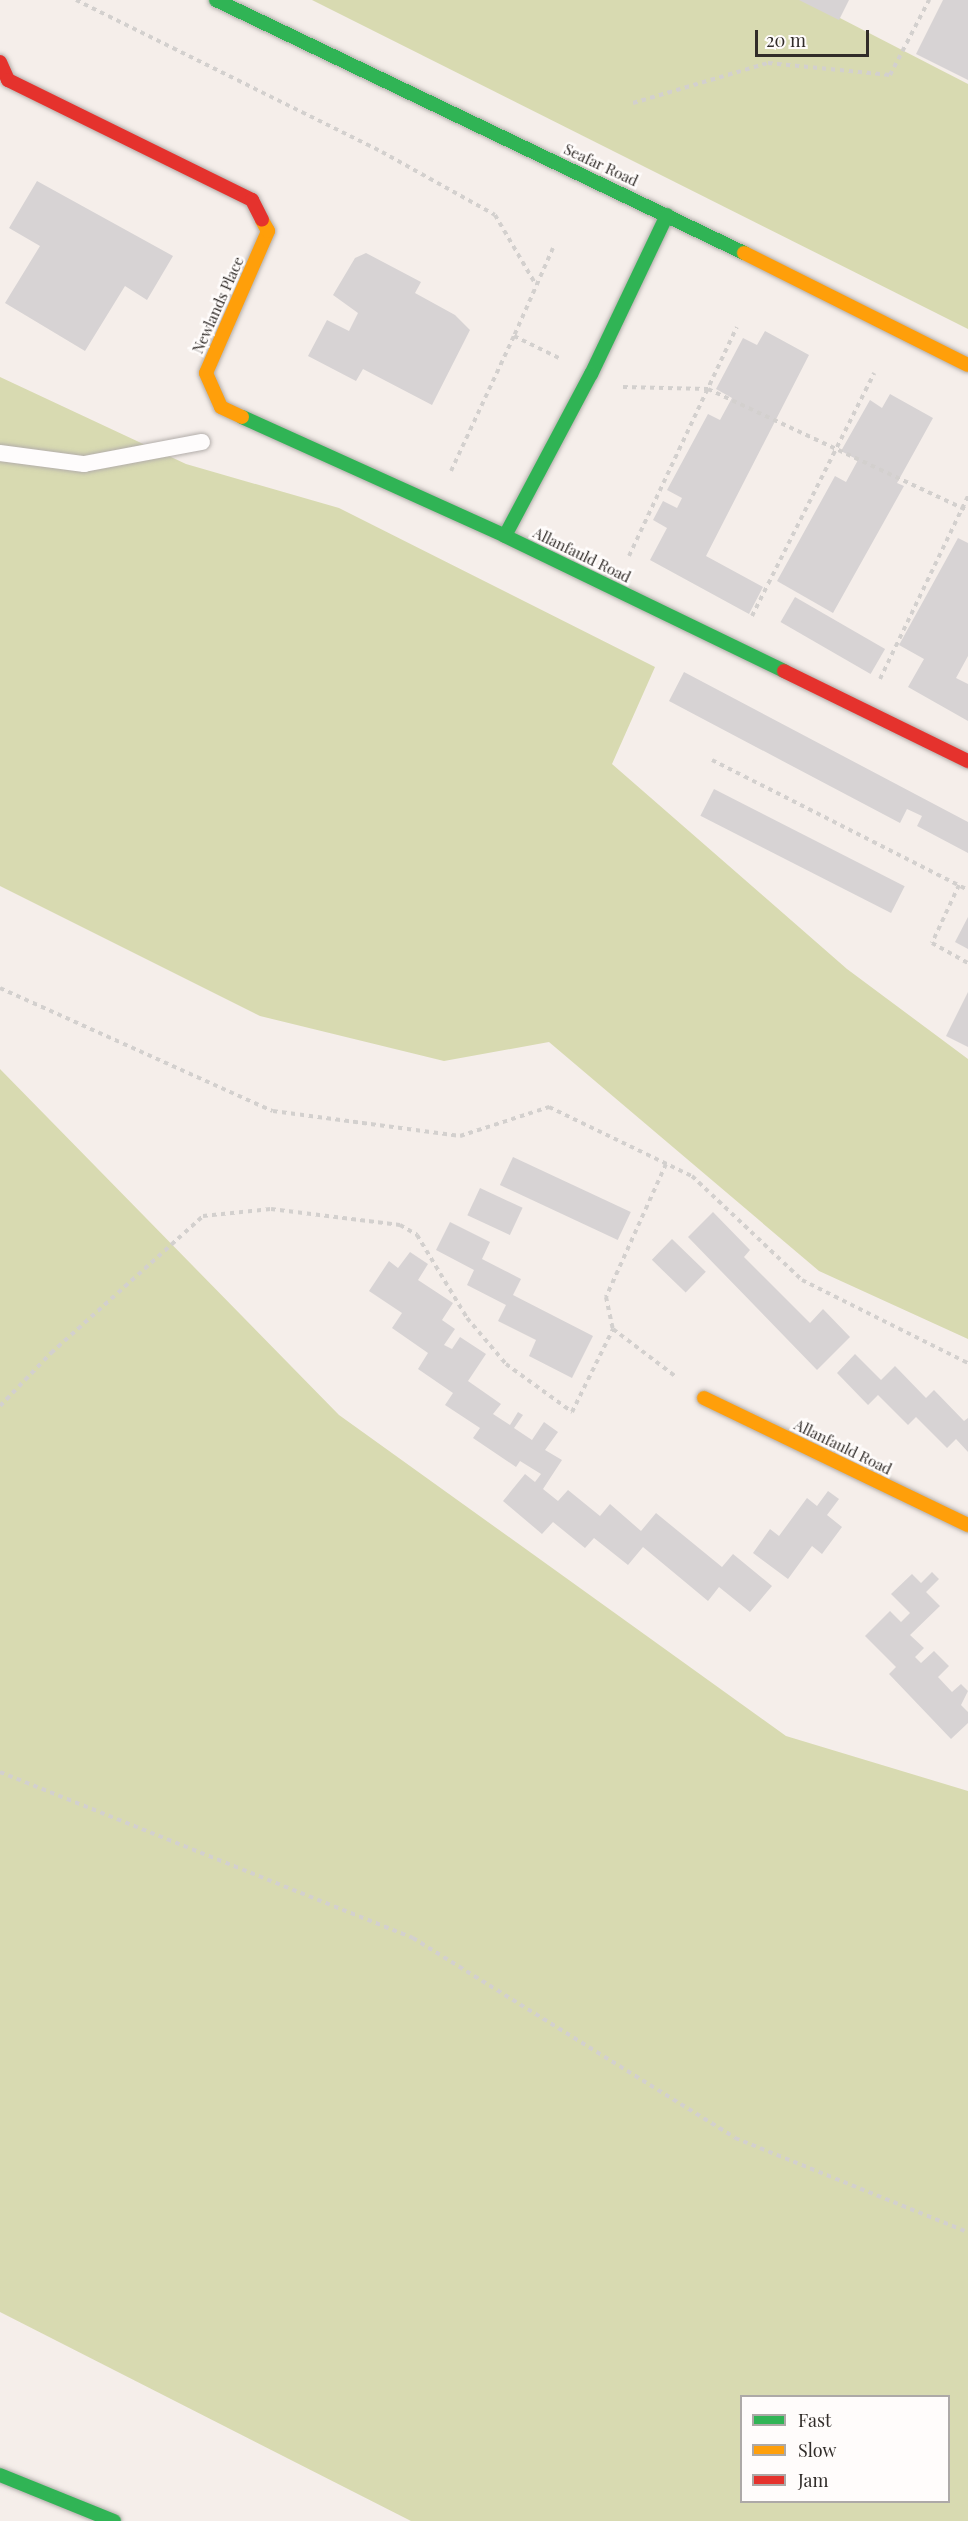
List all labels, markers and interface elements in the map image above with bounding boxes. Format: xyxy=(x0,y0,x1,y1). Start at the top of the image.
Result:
scale bar xyxy=(758,18,872,56)
text: 20 m xyxy=(766,28,806,52)
street label: Seafar Road xyxy=(561,140,641,190)
street label: Newlands Place xyxy=(189,254,247,356)
street label: Allanfauld Road xyxy=(530,524,634,586)
street label: Allanfauld Road xyxy=(791,1416,895,1478)
legend xyxy=(740,2395,950,2503)
text: Fast xyxy=(798,2408,831,2432)
text: Slow xyxy=(798,2438,836,2462)
text: Jam xyxy=(798,2468,828,2492)

